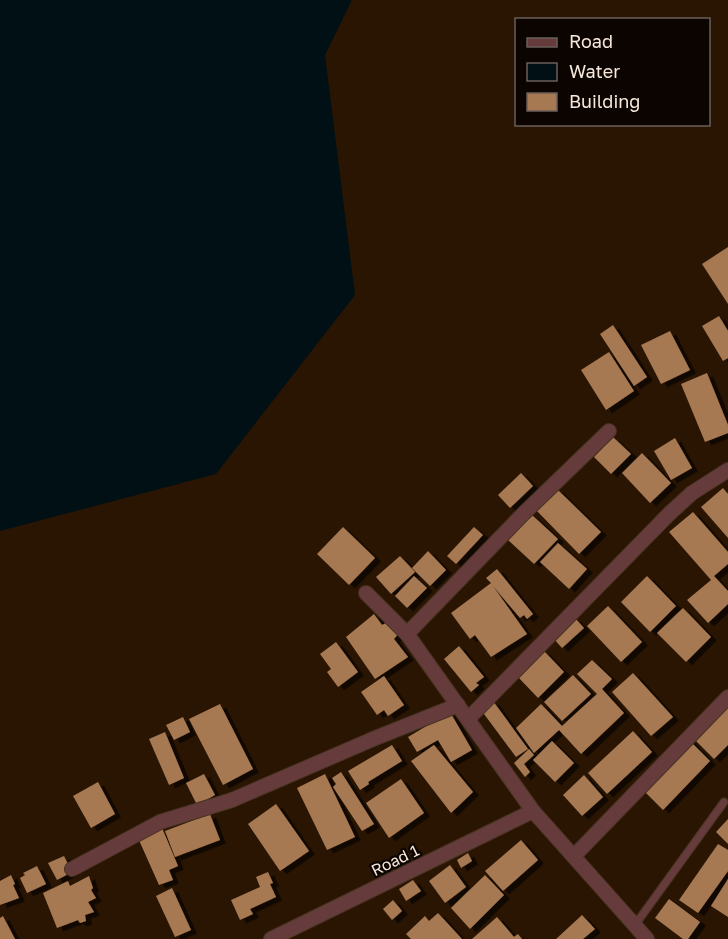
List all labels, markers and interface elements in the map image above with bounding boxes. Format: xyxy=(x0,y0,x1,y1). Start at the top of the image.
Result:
legend xyxy=(515,18,710,126)
text: Road xyxy=(569,30,613,52)
text: Water xyxy=(569,60,620,82)
text: Building xyxy=(569,90,640,112)
street label: Road 1 xyxy=(368,840,422,880)

